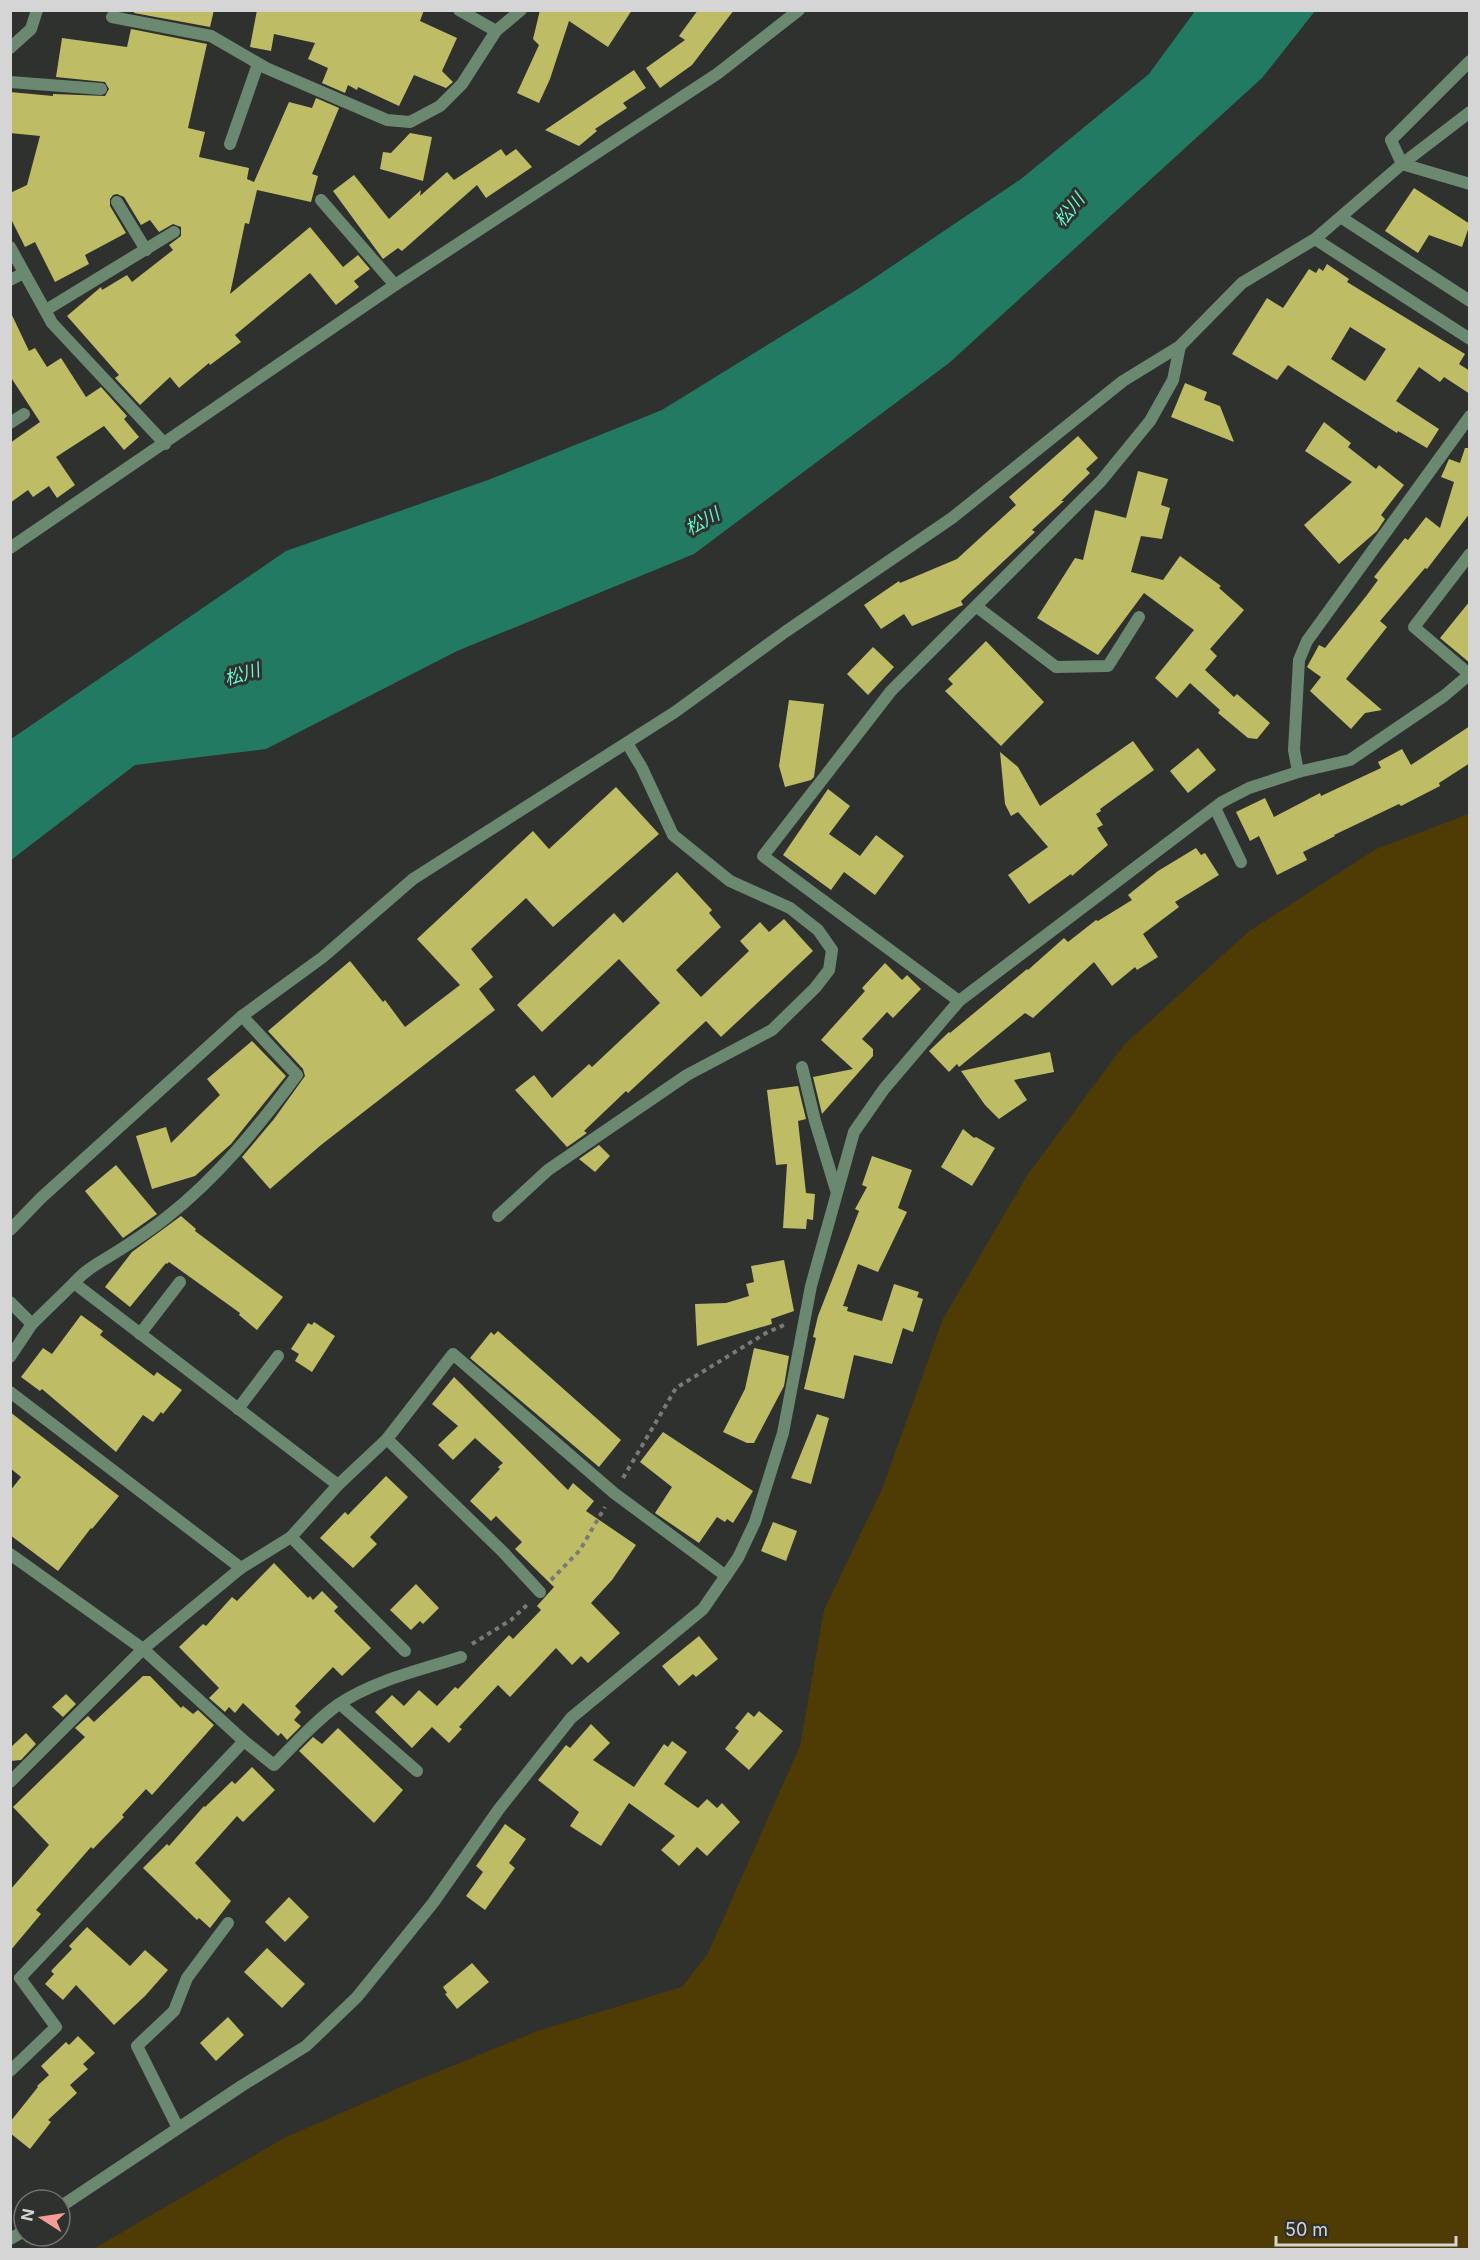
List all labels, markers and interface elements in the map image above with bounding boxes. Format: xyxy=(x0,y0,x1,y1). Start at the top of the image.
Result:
water label: 松川 xyxy=(1050,188,1090,231)
water label: 松川 xyxy=(681,502,725,539)
water label: 松川 xyxy=(222,658,264,689)
north arrow xyxy=(12,2188,72,2248)
text: N xyxy=(16,2207,38,2223)
scale bar xyxy=(1276,2209,1456,2247)
text: 50 m xyxy=(1285,2219,1328,2240)

